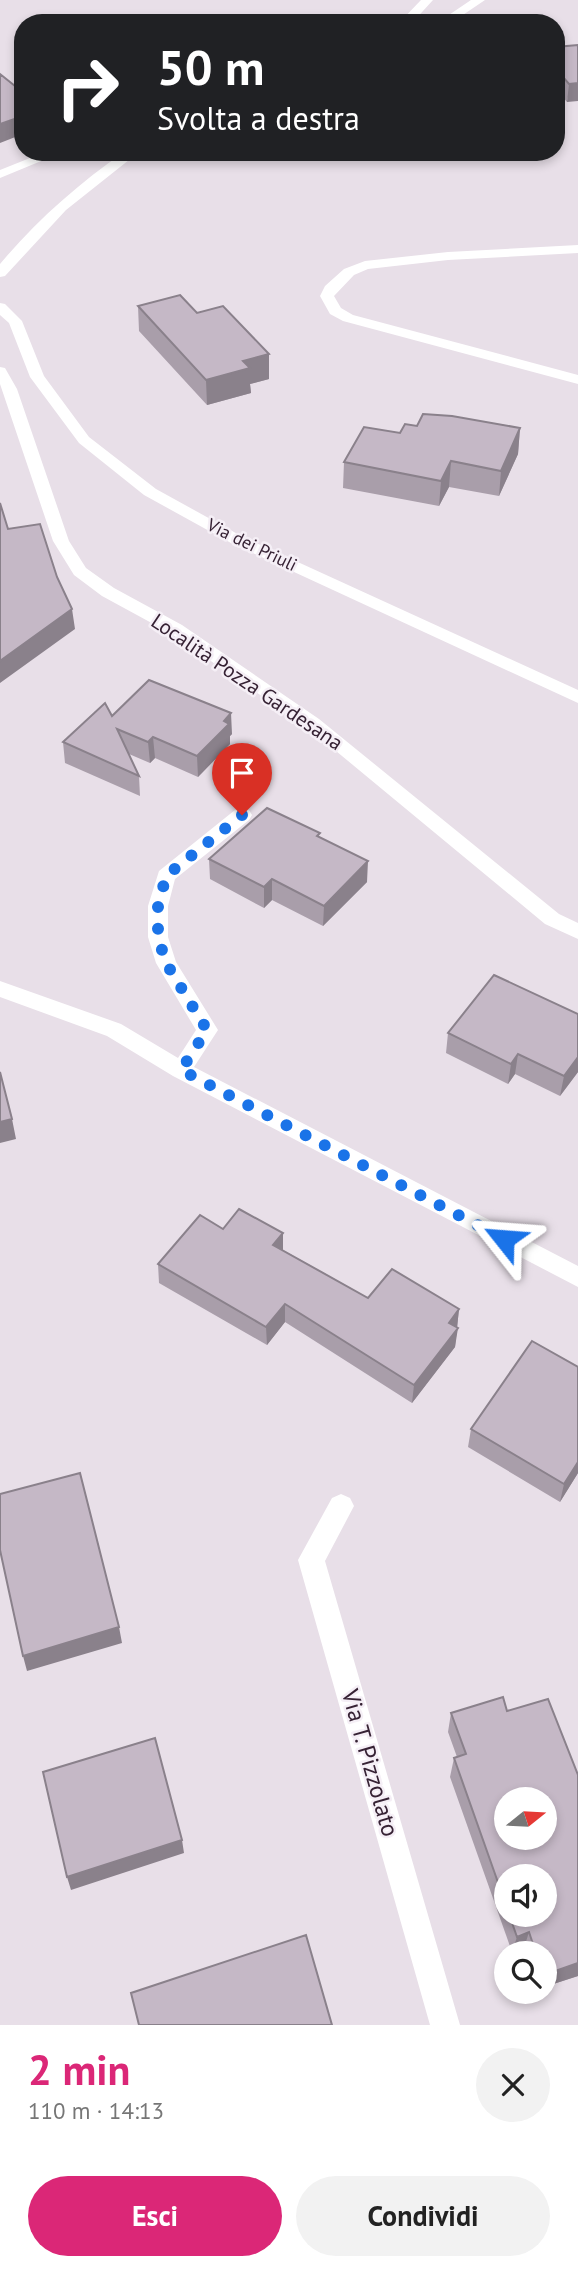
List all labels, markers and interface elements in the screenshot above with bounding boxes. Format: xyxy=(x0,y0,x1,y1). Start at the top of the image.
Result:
text: 50 m xyxy=(157,35,264,99)
icon: right xyxy=(42,42,133,133)
text: Svolta a destra xyxy=(157,97,360,139)
street label: Via dei Priuli xyxy=(203,512,301,576)
street label: Località Pozza Gardesana xyxy=(146,607,348,756)
pin xyxy=(212,743,272,815)
icon: arrive xyxy=(223,754,261,792)
position arrow xyxy=(467,1202,541,1276)
street label: Via T. Pizzolato xyxy=(334,1685,406,1840)
north arrow xyxy=(494,1787,556,1850)
map controls xyxy=(494,1787,557,2004)
button: sound xyxy=(494,1864,557,1927)
button: search xyxy=(494,1941,557,2004)
text: 2 min xyxy=(28,2042,130,2097)
button: close xyxy=(476,2048,550,2122)
text: 110 m · 14:13 xyxy=(28,2096,164,2125)
button: Esci xyxy=(28,2176,282,2256)
button: Condividi xyxy=(296,2176,550,2256)

